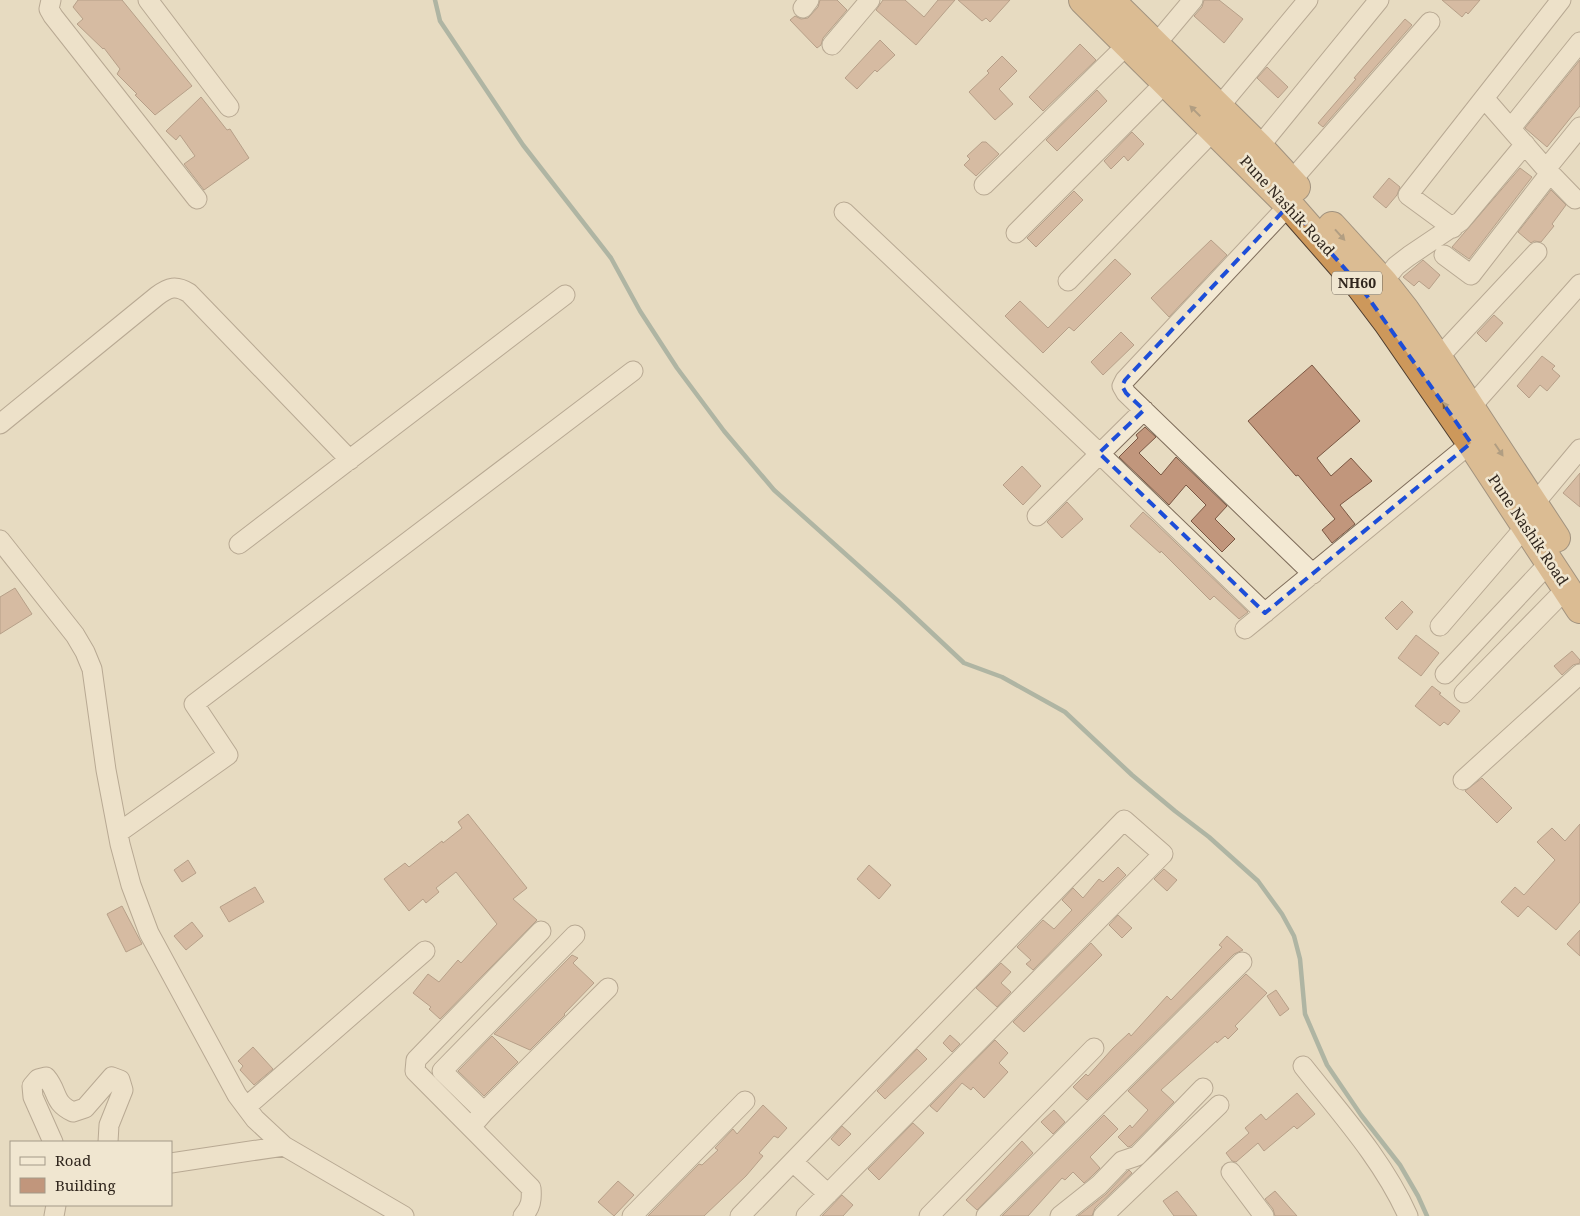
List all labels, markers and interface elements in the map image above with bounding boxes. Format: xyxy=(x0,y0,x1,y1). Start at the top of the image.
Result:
one-way arrow xyxy=(1190,105,1202,117)
street label: Pune Nashik Road xyxy=(1236,151,1339,260)
one-way arrow xyxy=(1335,228,1346,241)
road number: NH60 xyxy=(1332,272,1382,294)
one-way arrow xyxy=(1442,401,1452,415)
one-way arrow xyxy=(1494,443,1503,457)
street label: Pune Nashik Road xyxy=(1484,470,1573,589)
legend xyxy=(10,1141,172,1206)
text: Road xyxy=(55,1150,91,1170)
text: Building xyxy=(55,1175,116,1195)

